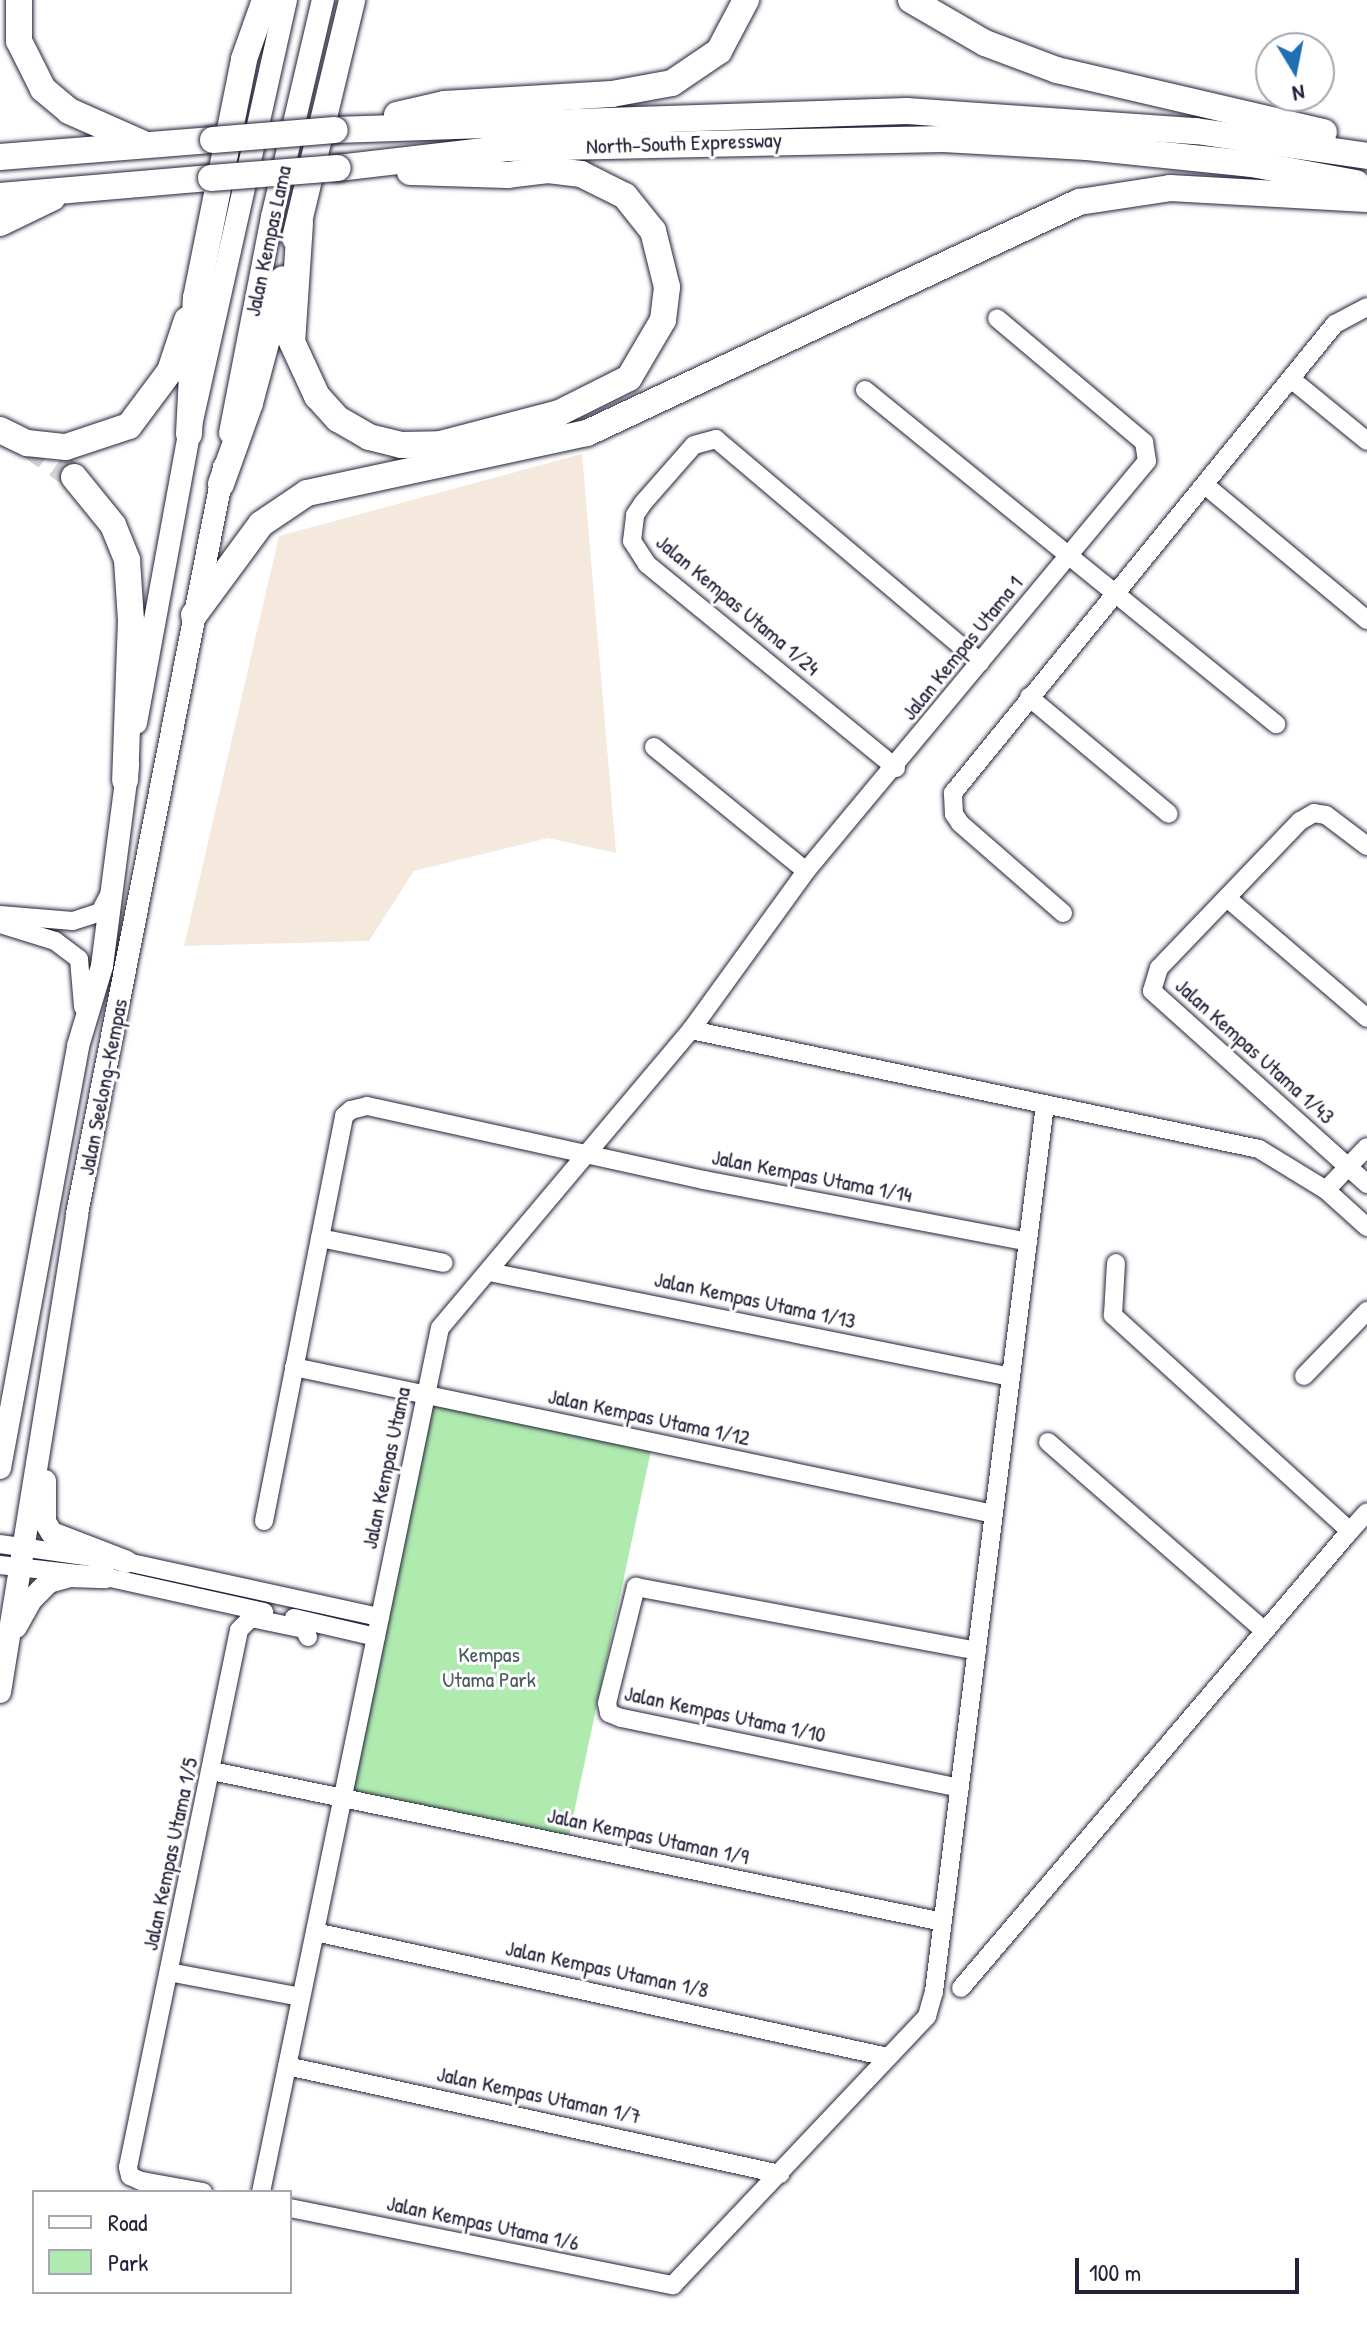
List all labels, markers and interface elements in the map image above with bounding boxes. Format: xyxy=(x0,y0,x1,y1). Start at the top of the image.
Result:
north arrow xyxy=(1255,32,1335,112)
text: N xyxy=(1290,78,1307,109)
street label: North–South Expressway xyxy=(586,126,782,160)
street label: Jalan Kempas Lama xyxy=(239,163,297,319)
street label: Jalan Kempas Utama 1/24 xyxy=(651,529,825,681)
street label: Jalan Kempas Utama 1 xyxy=(896,571,1028,725)
street label: Jalan Kempas Utama 1/43 xyxy=(1170,972,1340,1130)
street label: Jalan Seelong–Kempas xyxy=(73,996,133,1178)
street label: Jalan Kempas Utama 1/14 xyxy=(710,1144,914,1208)
street label: Jalan Kempas Utama 1/13 xyxy=(652,1266,858,1334)
street label: Jalan Kempas Utama 1/12 xyxy=(546,1383,752,1451)
street label: Jalan Kempas Utama xyxy=(356,1385,416,1551)
park label: Kempas Utama Park xyxy=(442,1641,536,1692)
street label: Jalan Kempas Utama 1/10 xyxy=(622,1680,828,1748)
street label: Jalan Kempas Utama 1/5 xyxy=(137,1755,203,1953)
street label: Jalan Kempas Utaman 1/9 xyxy=(545,1802,751,1870)
street label: Jalan Kempas Utaman 1/8 xyxy=(503,1935,711,2003)
street label: Jalan Kempas Utaman 1/7 xyxy=(434,2060,644,2130)
legend xyxy=(32,2190,292,2294)
street label: Jalan Kempas Utama 1/6 xyxy=(384,2190,582,2256)
text: Road xyxy=(108,2206,147,2238)
scale bar xyxy=(1079,2242,1303,2292)
text: Park xyxy=(108,2246,148,2278)
text: 100 m xyxy=(1089,2256,1141,2288)

